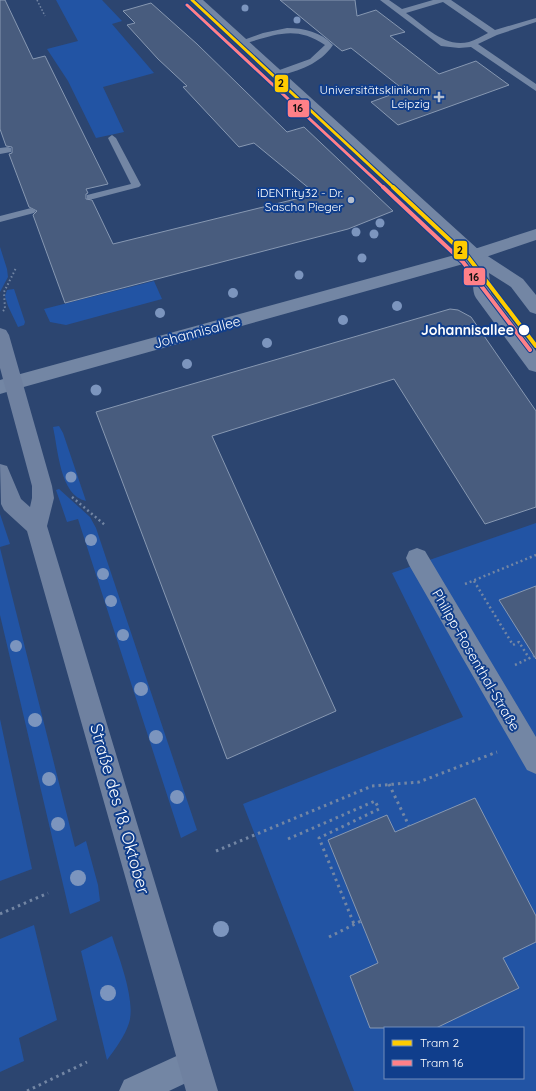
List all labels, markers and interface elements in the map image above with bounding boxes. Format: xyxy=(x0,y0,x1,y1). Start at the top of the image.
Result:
line badge: 2 xyxy=(274,74,289,93)
text: 2 xyxy=(278,76,284,90)
place label: Universitätsklinikum Leipzig xyxy=(319,82,430,111)
marker: Universitätsklinikum Leipzig xyxy=(433,91,445,103)
line badge: 16 xyxy=(287,99,310,118)
text: 16 xyxy=(293,101,303,115)
place label: iDENTity32 - Dr. Sascha Pieger xyxy=(257,185,343,214)
marker: iDENTity32 - Dr. Sascha Pieger xyxy=(346,195,356,205)
line badge: 2 xyxy=(453,240,468,260)
text: 2 xyxy=(457,243,463,257)
line badge: 16 xyxy=(463,267,486,286)
text: 16 xyxy=(469,270,479,284)
street label: Johannisallee xyxy=(152,312,243,352)
place label: Johannisallee xyxy=(421,321,514,339)
marker: Johannisallee xyxy=(517,323,531,337)
street label: Philipp-Rosenthal-Straße xyxy=(428,586,524,734)
street label: Straße des 18. Oktober xyxy=(86,721,155,897)
legend xyxy=(384,1027,524,1079)
text: Tram 2 xyxy=(420,1035,459,1050)
text: Tram 16 xyxy=(420,1055,464,1070)

